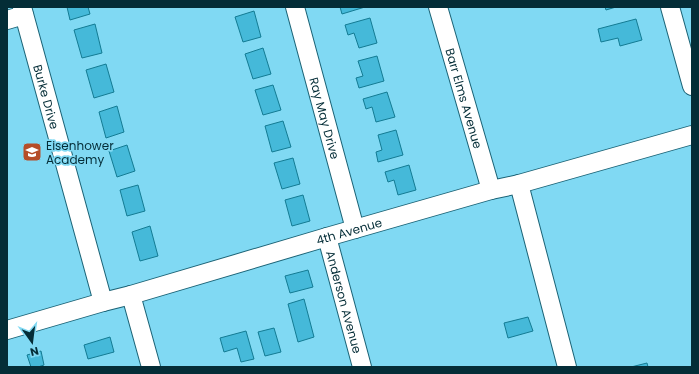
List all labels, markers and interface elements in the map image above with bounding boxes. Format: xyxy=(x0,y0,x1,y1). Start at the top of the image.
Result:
street label: Barr Elms Avenue xyxy=(442,46,487,150)
street label: Burke Drive xyxy=(30,62,64,131)
street label: Ray May Drive xyxy=(306,75,344,161)
place label: Eisenhower Academy xyxy=(46,137,114,168)
school or university icon: Eisenhower Academy xyxy=(21,141,43,163)
street label: 4th Avenue xyxy=(314,213,384,248)
street label: Anderson Avenue xyxy=(322,248,366,355)
north arrow xyxy=(12,322,52,362)
text: N xyxy=(28,343,40,360)

